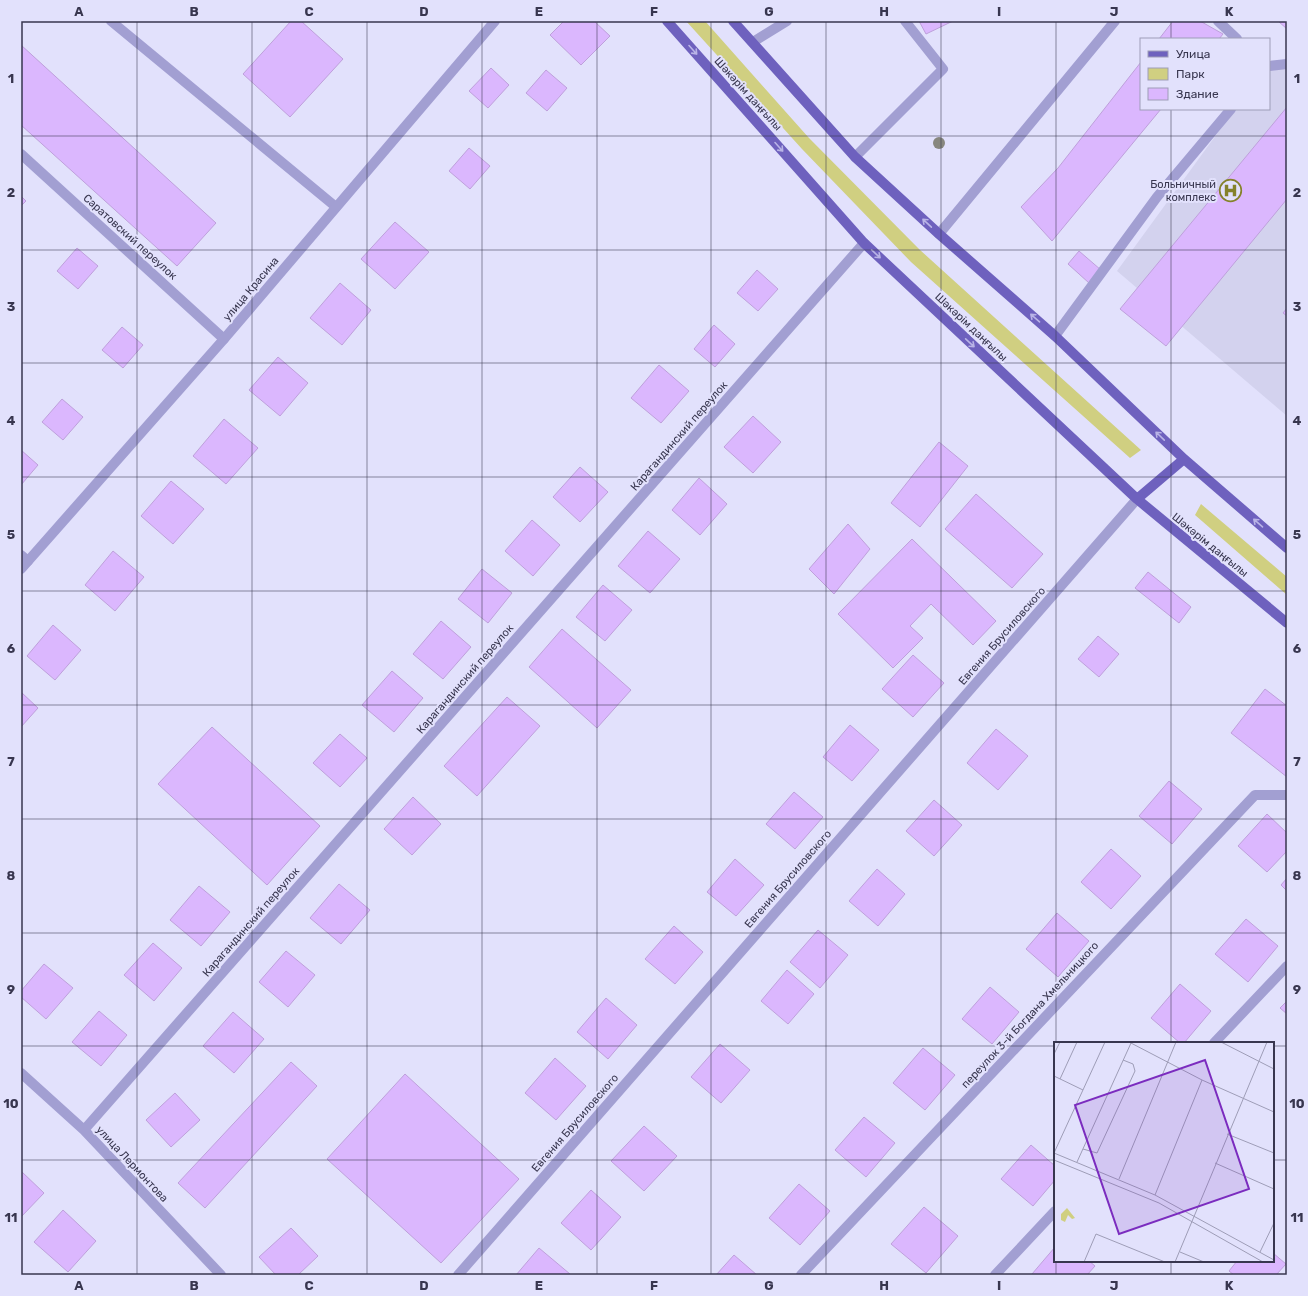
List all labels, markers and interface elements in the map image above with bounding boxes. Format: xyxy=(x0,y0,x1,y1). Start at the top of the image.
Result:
text: A xyxy=(74,4,84,19)
text: B xyxy=(189,4,199,19)
text: C xyxy=(304,4,314,19)
text: D xyxy=(419,4,429,19)
text: E xyxy=(535,4,543,19)
text: F xyxy=(650,4,658,19)
text: G xyxy=(764,4,774,19)
text: H xyxy=(879,4,889,19)
text: I xyxy=(997,4,1001,19)
text: J xyxy=(1110,4,1118,19)
text: K xyxy=(1225,4,1234,19)
legend xyxy=(1140,38,1270,110)
one-way arrow xyxy=(688,45,697,55)
text: Улица xyxy=(1176,47,1210,61)
street label: Шәкәрім даңғылы xyxy=(712,55,784,133)
text: Парк xyxy=(1176,67,1205,81)
text: 1 xyxy=(8,71,14,86)
text: 1 xyxy=(1294,71,1300,86)
text: Здание xyxy=(1176,87,1219,101)
one-way arrow xyxy=(774,142,784,152)
hospital icon: Больничный комплекс xyxy=(1218,177,1244,203)
place label: Больничный комплекс xyxy=(1150,178,1216,204)
text: 2 xyxy=(7,185,15,200)
text: 2 xyxy=(1293,185,1301,200)
street label: Саратовский переулок xyxy=(80,191,180,283)
one-way arrow xyxy=(922,219,932,228)
one-way arrow xyxy=(871,249,881,259)
street label: улица Красина xyxy=(220,254,282,324)
street label: Шәкәрім даңғылы xyxy=(932,290,1010,364)
text: 3 xyxy=(7,299,16,314)
text: 3 xyxy=(1293,299,1302,314)
one-way arrow xyxy=(1030,314,1040,323)
one-way arrow xyxy=(965,338,975,347)
street label: Карагандинский переулок xyxy=(628,379,730,493)
text: 4 xyxy=(7,413,16,428)
text: 4 xyxy=(1293,413,1302,428)
one-way arrow xyxy=(1155,431,1165,441)
street label: Шәкәрім даңғылы xyxy=(1169,510,1251,580)
one-way arrow xyxy=(1252,518,1263,527)
text: 5 xyxy=(7,527,15,542)
text: 5 xyxy=(1293,527,1301,542)
street label: Евгения Брусиловского xyxy=(956,584,1048,688)
street label: Карагандинский переулок xyxy=(414,622,516,736)
text: 6 xyxy=(7,641,16,656)
text: 6 xyxy=(1293,641,1302,656)
text: 7 xyxy=(7,754,15,769)
text: 7 xyxy=(1293,754,1301,769)
street label: Евгения Брусиловского xyxy=(742,827,834,931)
street label: Карагандинский переулок xyxy=(200,865,302,979)
text: 8 xyxy=(7,868,16,883)
text: 8 xyxy=(1293,868,1302,883)
street label: переулок 3-й Богдана Хмельницкого xyxy=(959,939,1101,1091)
text: 9 xyxy=(7,982,15,997)
text: 9 xyxy=(1293,982,1301,997)
inset map xyxy=(1054,1042,1274,1262)
street label: Евгения Брусиловского xyxy=(529,1071,621,1175)
text: 10 xyxy=(3,1096,19,1111)
text: 10 xyxy=(1289,1096,1305,1111)
street label: улица Лермонтова xyxy=(93,1123,171,1205)
text: 11 xyxy=(5,1210,17,1225)
text: 11 xyxy=(1291,1210,1303,1225)
text: A xyxy=(74,1278,84,1293)
text: B xyxy=(189,1278,199,1293)
text: C xyxy=(304,1278,314,1293)
text: D xyxy=(419,1278,429,1293)
text: E xyxy=(535,1278,543,1293)
text: F xyxy=(650,1278,658,1293)
text: G xyxy=(764,1278,774,1293)
text: H xyxy=(879,1278,889,1293)
text: I xyxy=(997,1278,1001,1293)
text: J xyxy=(1110,1278,1118,1293)
text: K xyxy=(1225,1278,1234,1293)

